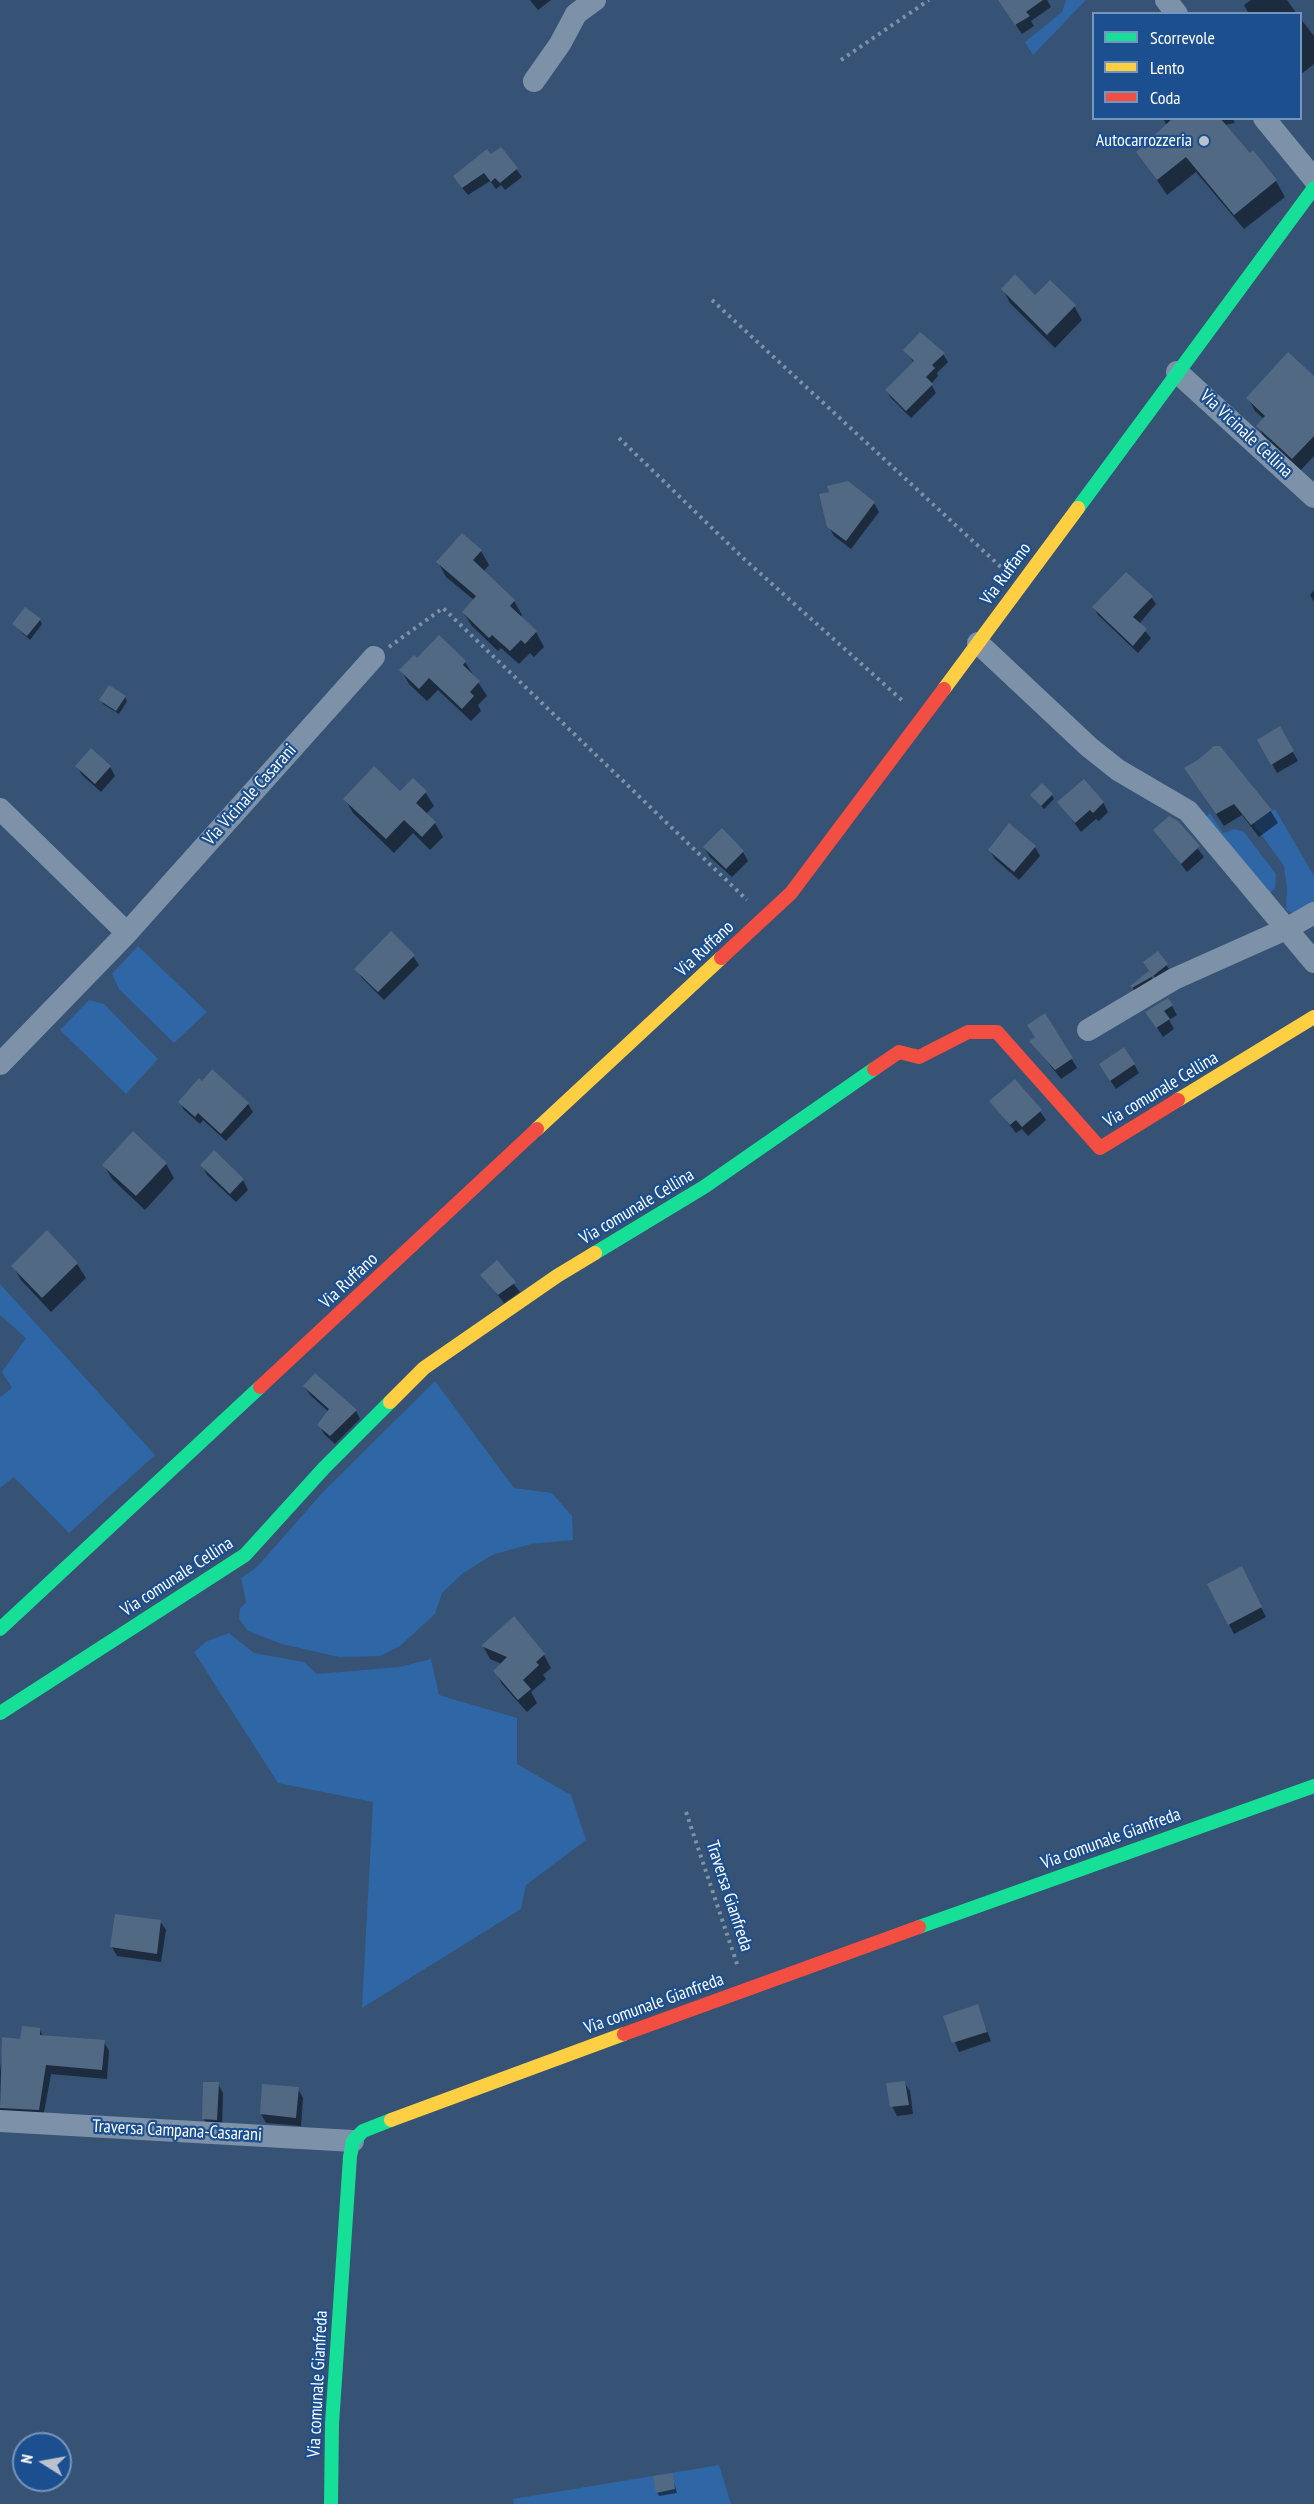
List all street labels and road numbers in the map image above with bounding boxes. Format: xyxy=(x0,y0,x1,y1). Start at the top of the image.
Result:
street label: Via Vicinale Cellina xyxy=(1195,386,1297,482)
street label: Via Ruffano xyxy=(976,539,1036,609)
street label: Via Vicinale Casarani xyxy=(199,740,301,850)
street label: Via Ruffano xyxy=(671,917,739,981)
street label: Via comunale Cellina xyxy=(1100,1047,1222,1133)
street label: Via comunale Cellina xyxy=(576,1164,698,1250)
street label: Via Ruffano xyxy=(315,1249,383,1313)
street label: Via comunale Cellina xyxy=(117,1533,237,1621)
street label: Via comunale Gianfreda xyxy=(1038,1804,1184,1874)
street label: Traversa Gianfreda xyxy=(701,1838,757,1954)
street label: Via comunale Gianfreda xyxy=(581,1969,727,2039)
street label: Traversa Campana-Casarani xyxy=(92,2116,262,2146)
street label: Via comunale Gianfreda xyxy=(303,2310,333,2458)

